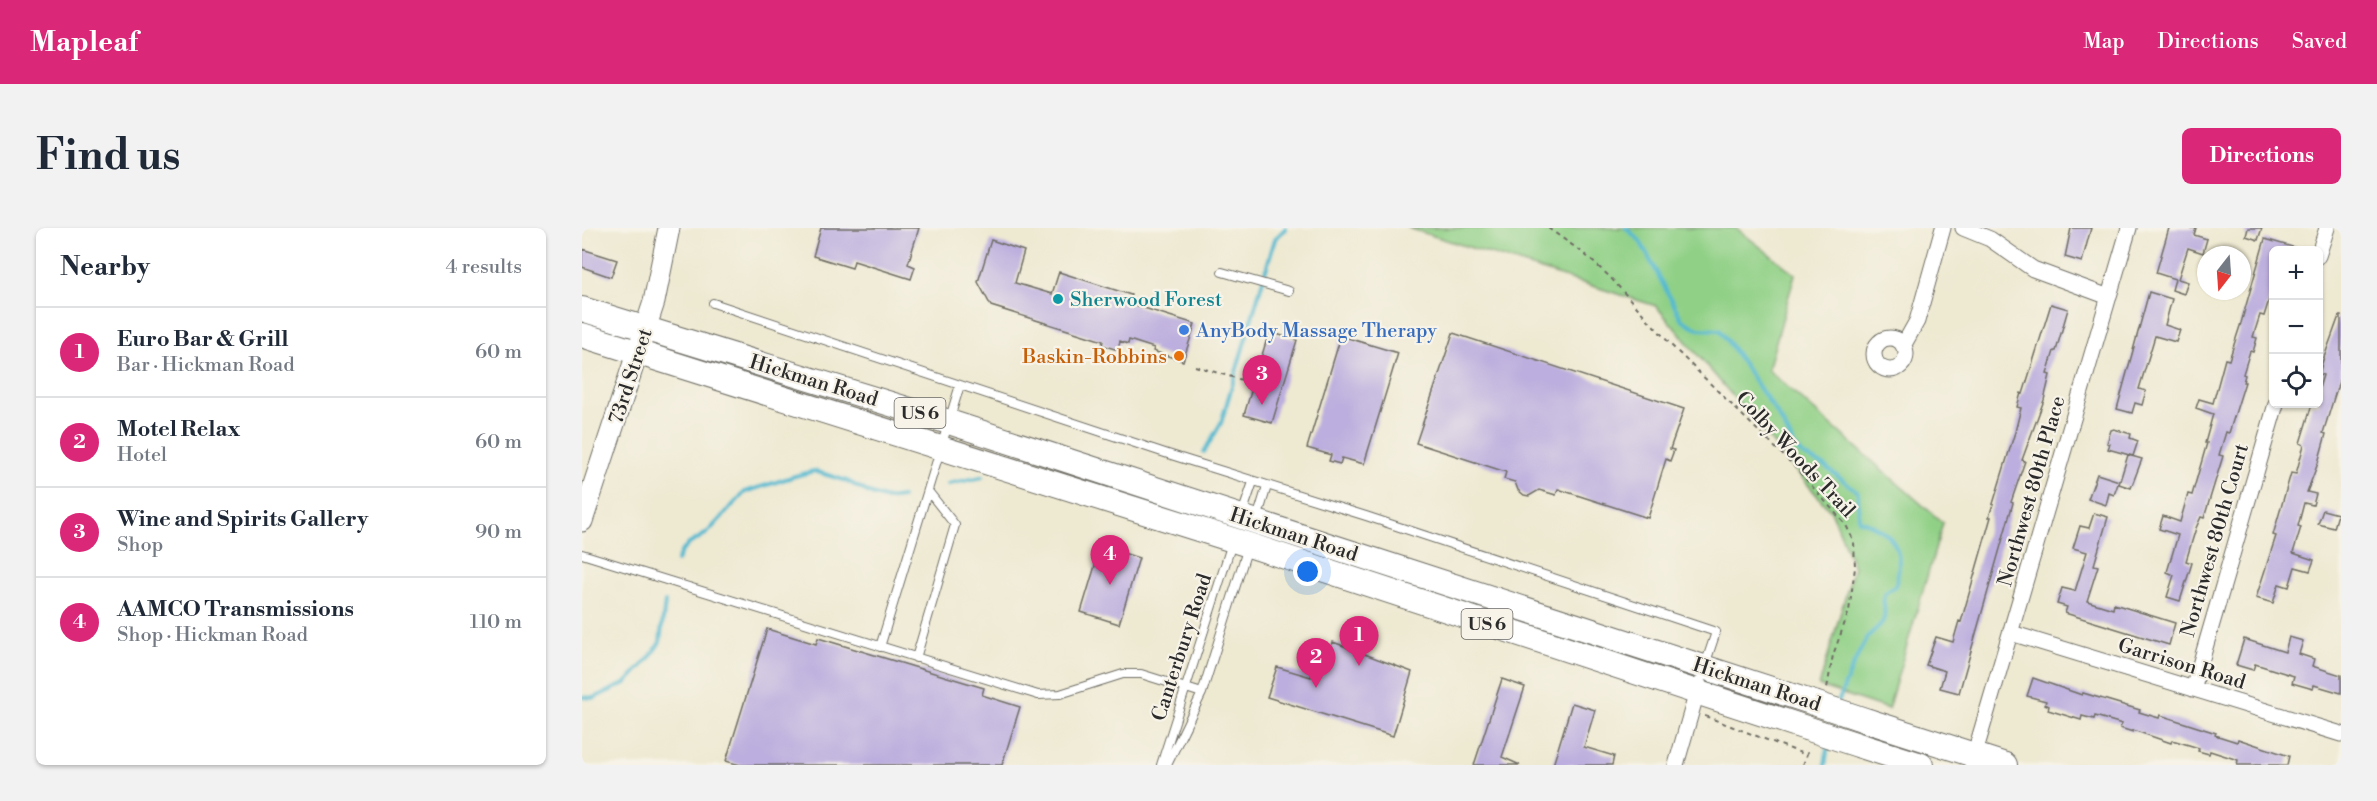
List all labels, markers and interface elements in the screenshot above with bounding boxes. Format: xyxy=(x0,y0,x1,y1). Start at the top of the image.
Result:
text: Mapleaf xyxy=(30,25,138,60)
text: Map xyxy=(2083,29,2125,55)
text: Directions xyxy=(2158,29,2259,55)
text: Saved xyxy=(2292,29,2347,55)
button: Directions xyxy=(2182,128,2341,184)
text: Find us xyxy=(36,130,180,183)
north arrow xyxy=(2197,246,2251,300)
map controls xyxy=(2269,246,2323,408)
button: + xyxy=(2269,246,2323,300)
text: Nearby xyxy=(60,251,150,283)
text: 4 results xyxy=(445,255,522,280)
place label: Sherwood Forest xyxy=(1070,288,1222,313)
marker: Sherwood Forest xyxy=(1051,292,1065,306)
button: − xyxy=(2269,300,2323,354)
place label: AnyBody Massage Therapy xyxy=(1195,319,1437,344)
marker: AnyBody Massage Therapy xyxy=(1177,323,1191,337)
street label: 73rd Street xyxy=(604,325,659,428)
text: Euro Bar & Grill xyxy=(117,326,289,353)
text: 1 xyxy=(75,340,84,365)
text: 60 m xyxy=(475,340,522,365)
place label: Baskin-Robbins xyxy=(1021,345,1167,370)
marker: Baskin-Robbins xyxy=(1172,349,1186,363)
street label: Hickman Road xyxy=(746,350,882,413)
text: Bar · Hickman Road xyxy=(117,353,295,378)
button: locate xyxy=(2269,354,2323,408)
pin: 3 xyxy=(1242,356,1282,405)
street label: Colby Woods Trail xyxy=(1730,387,1860,524)
street label: Northwest 80th Place xyxy=(1993,393,2072,589)
road number: US 6 xyxy=(894,398,946,428)
text: Motel Relax xyxy=(117,416,240,443)
text: 2 xyxy=(73,430,86,455)
text: 60 m xyxy=(475,430,522,455)
street label: Northwest 80th Court xyxy=(2176,441,2255,640)
text: Hotel xyxy=(117,443,167,468)
street label: Hickman Road xyxy=(1226,503,1361,568)
text: Wine and Spirits Gallery xyxy=(117,506,368,533)
text: 3 xyxy=(73,520,86,545)
text: 90 m xyxy=(475,520,522,545)
text: Shop xyxy=(117,533,163,558)
pin: 4 xyxy=(1090,536,1130,585)
your location xyxy=(1293,557,1322,586)
street label: Canterbury Road xyxy=(1147,570,1218,724)
text: AAMCO Transmissions xyxy=(117,596,354,623)
road number: US 6 xyxy=(1462,609,1512,639)
text: 4 xyxy=(73,610,86,635)
text: 110 m xyxy=(470,610,522,635)
pin: 1 xyxy=(1340,616,1378,666)
text: Shop · Hickman Road xyxy=(117,623,308,648)
street label: Garrison Road xyxy=(2115,633,2249,696)
pin: 2 xyxy=(1296,638,1336,688)
street label: Hickman Road xyxy=(1689,653,1824,718)

